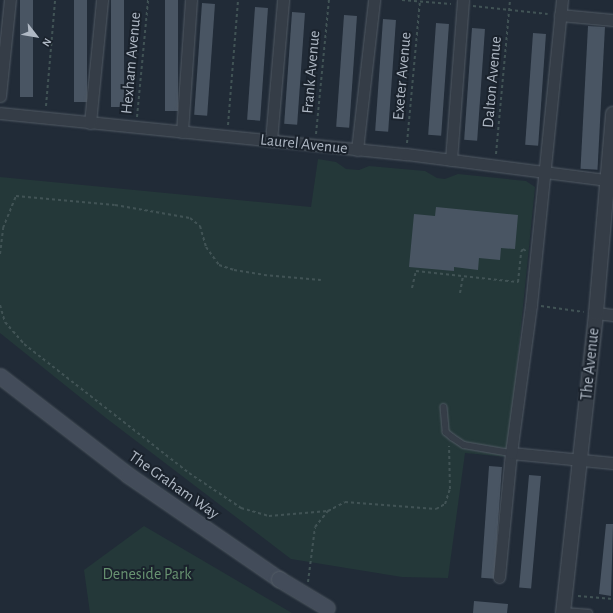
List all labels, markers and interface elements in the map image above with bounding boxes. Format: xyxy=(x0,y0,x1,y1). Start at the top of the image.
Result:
street label: Hexham Avenue xyxy=(117,11,145,115)
north arrow xyxy=(16,16,56,56)
street label: Frank Avenue xyxy=(298,30,324,114)
street label: Exeter Avenue xyxy=(389,31,415,121)
street label: Dalton Avenue xyxy=(478,35,506,129)
text: N xyxy=(40,36,53,49)
street label: Laurel Avenue xyxy=(259,130,349,158)
street label: The Avenue xyxy=(577,327,603,401)
street label: The Graham Way xyxy=(125,447,223,523)
park label: Deneside Park xyxy=(102,564,192,584)

